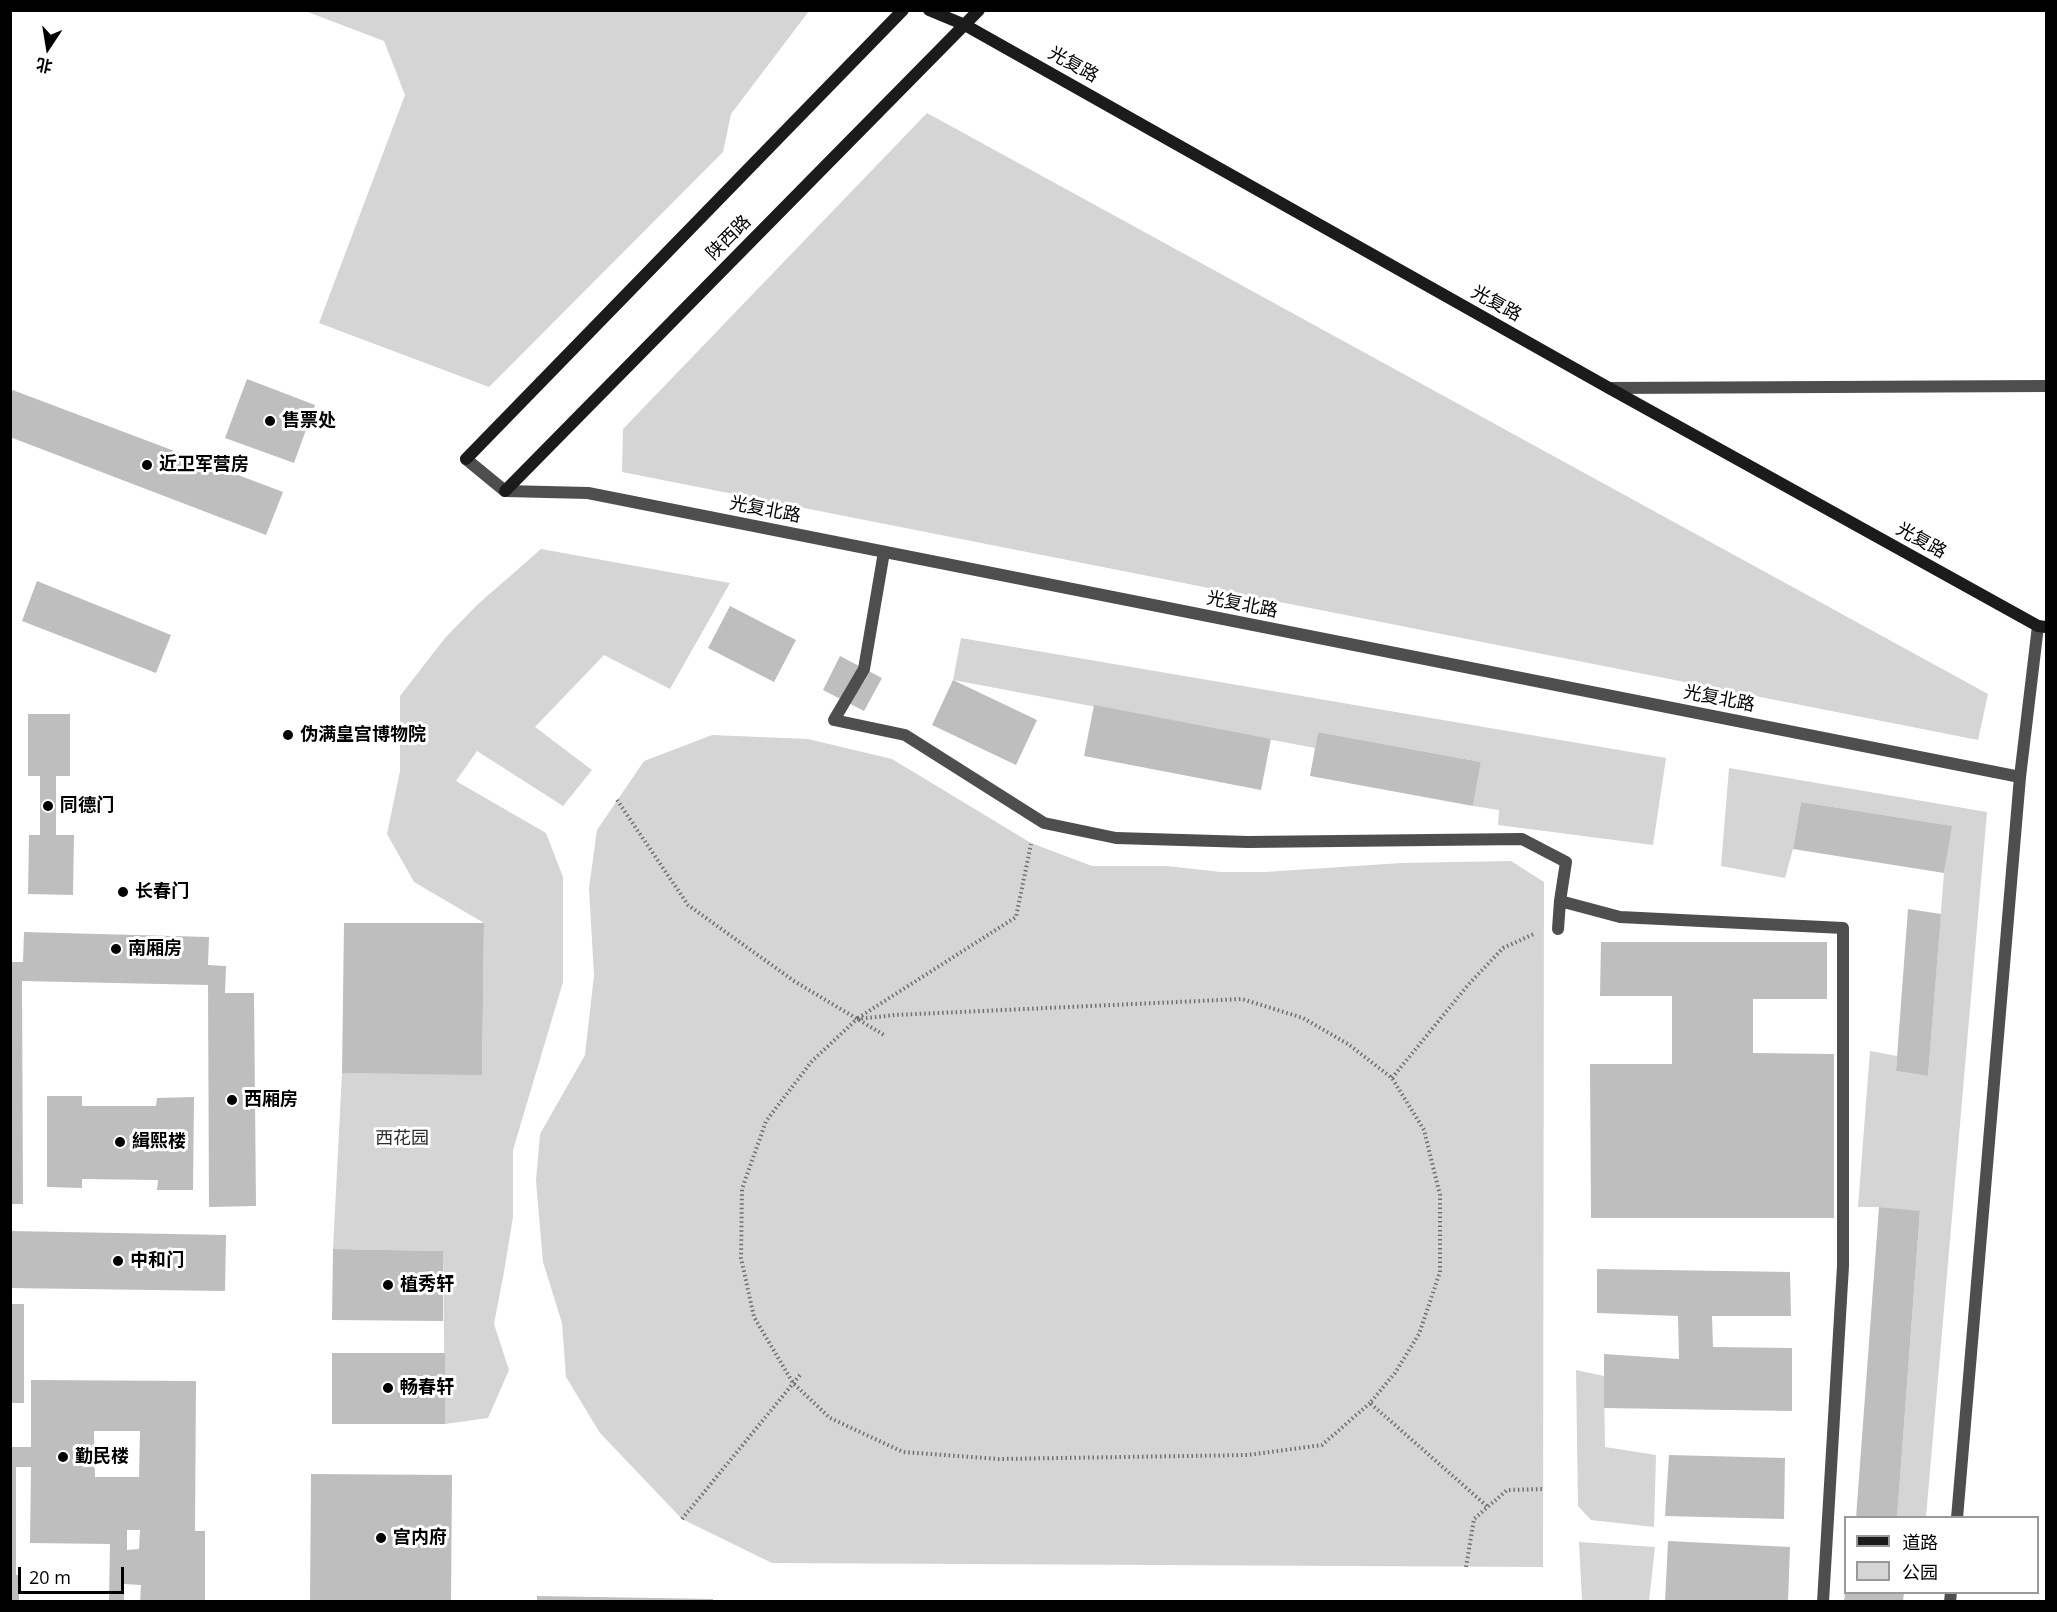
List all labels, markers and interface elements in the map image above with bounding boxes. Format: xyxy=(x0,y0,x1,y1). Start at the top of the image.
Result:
north arrow xyxy=(18,18,78,78)
street label: 光复路 xyxy=(1044,42,1102,88)
text: 北 xyxy=(34,53,54,78)
street label: 陕西路 xyxy=(702,211,756,265)
street label: 光复路 xyxy=(1467,281,1525,327)
place label: 售票处 xyxy=(282,410,336,432)
marker: 售票处 xyxy=(263,414,277,428)
place label: 近卫军营房 xyxy=(159,454,249,476)
marker: 近卫军营房 xyxy=(140,458,154,472)
street label: 光复北路 xyxy=(728,493,802,527)
street label: 光复路 xyxy=(1892,518,1950,564)
street label: 光复北路 xyxy=(1205,588,1279,622)
street label: 光复北路 xyxy=(1682,682,1756,716)
place label: 伪满皇宫博物院 xyxy=(300,724,426,746)
marker: 伪满皇宫博物院 xyxy=(281,728,295,742)
place label: 同德门 xyxy=(60,795,114,817)
marker: 同德门 xyxy=(41,799,55,813)
place label: 长春门 xyxy=(135,881,189,903)
marker: 长春门 xyxy=(116,885,130,899)
place label: 南厢房 xyxy=(128,938,182,960)
marker: 南厢房 xyxy=(109,942,123,956)
place label: 西厢房 xyxy=(244,1089,298,1111)
marker: 西厢房 xyxy=(225,1093,239,1107)
park label: 西花园 xyxy=(375,1128,429,1150)
place label: 緝熙楼 xyxy=(132,1131,186,1153)
marker: 緝熙楼 xyxy=(113,1135,127,1149)
place label: 中和门 xyxy=(130,1250,184,1272)
marker: 中和门 xyxy=(111,1254,125,1268)
place label: 植秀轩 xyxy=(400,1274,454,1296)
marker: 植秀轩 xyxy=(381,1278,395,1292)
place label: 畅春轩 xyxy=(400,1377,454,1399)
marker: 畅春轩 xyxy=(381,1381,395,1395)
place label: 勤民楼 xyxy=(75,1446,129,1468)
marker: 勤民楼 xyxy=(56,1450,70,1464)
legend xyxy=(1844,1516,2039,1594)
place label: 宫内府 xyxy=(393,1527,447,1549)
text: 道路 xyxy=(1902,1530,1938,1554)
marker: 宫内府 xyxy=(374,1531,388,1545)
scale bar xyxy=(21,1555,128,1593)
text: 公园 xyxy=(1902,1560,1938,1584)
text: 20 m xyxy=(29,1565,71,1589)

